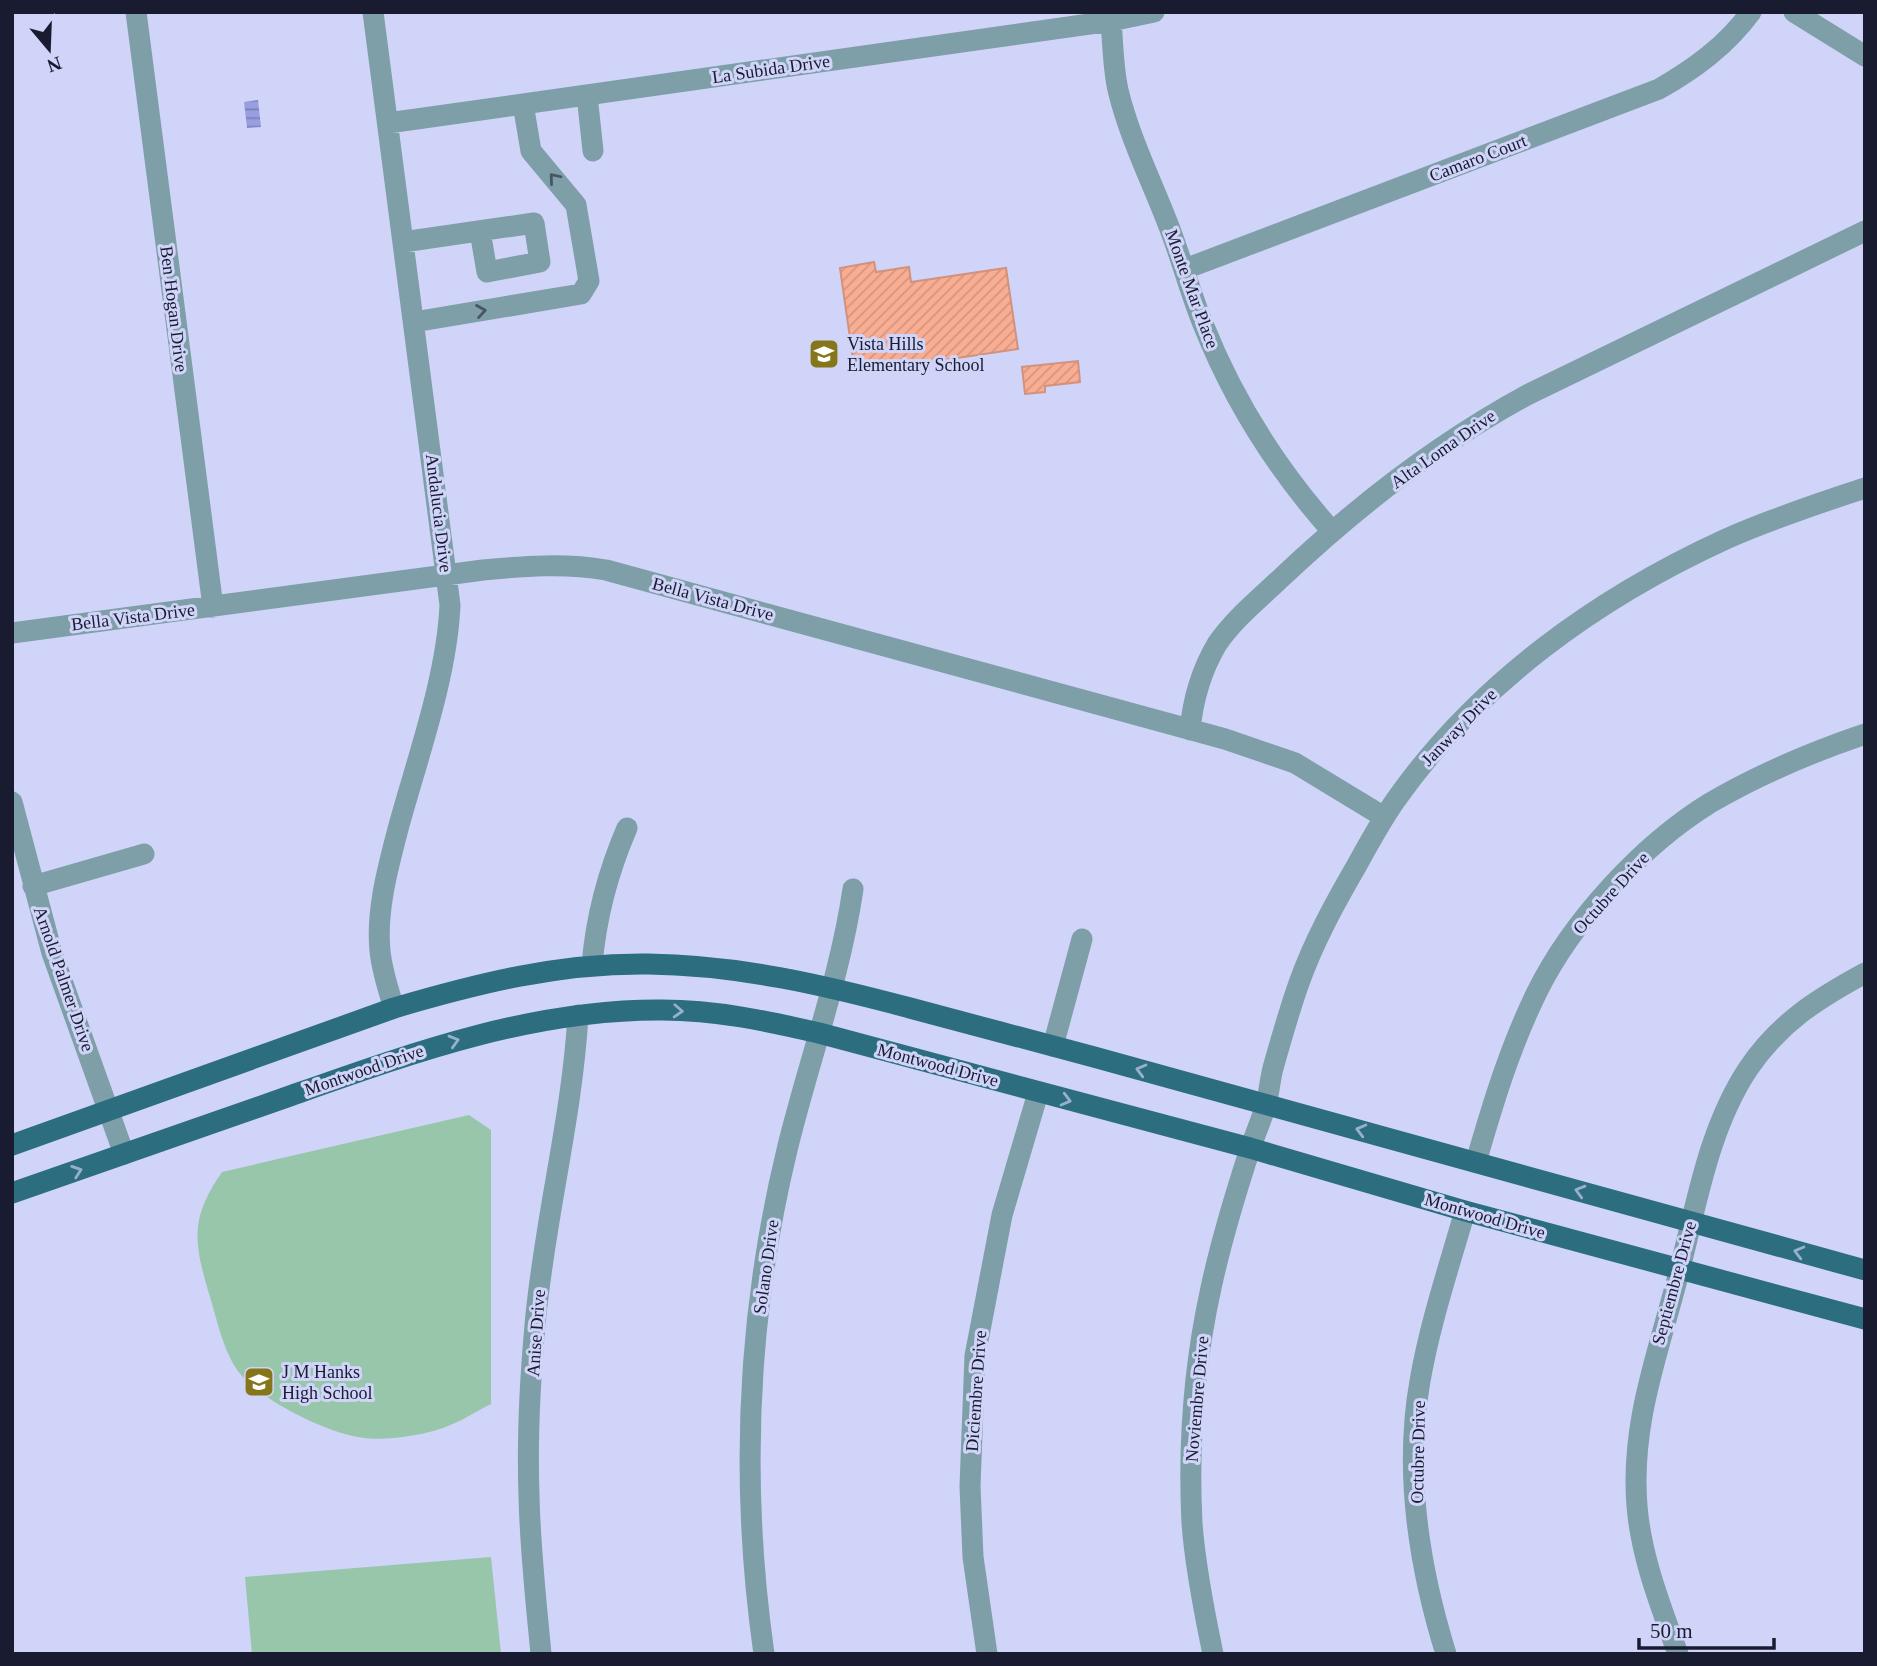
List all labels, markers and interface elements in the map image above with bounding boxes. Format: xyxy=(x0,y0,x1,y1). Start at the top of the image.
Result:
north arrow xyxy=(14,14,84,84)
street label: La Subida Drive xyxy=(711,51,831,87)
text: N xyxy=(44,52,64,77)
street label: Camaro Court xyxy=(1427,130,1529,186)
one-way arrow xyxy=(550,174,563,186)
street label: Monte Mar Place xyxy=(1161,227,1223,351)
street label: Ben Hogan Drive xyxy=(156,245,192,373)
one-way arrow xyxy=(476,304,487,319)
place label: Vista Hills Elementary School xyxy=(847,334,984,375)
school or university icon: Vista Hills Elementary School xyxy=(807,337,841,371)
street label: Alta Loma Drive xyxy=(1387,406,1499,492)
street label: Andalucia Drive xyxy=(422,452,456,574)
street label: Bella Vista Drive xyxy=(650,573,776,625)
street label: Bella Vista Drive xyxy=(70,599,196,635)
street label: Janway Drive xyxy=(1417,684,1501,770)
street label: Octubre Drive xyxy=(1569,848,1653,938)
street label: Arnold Palmer Drive xyxy=(30,904,98,1054)
one-way arrow xyxy=(673,1003,684,1018)
one-way arrow xyxy=(448,1035,460,1049)
street label: Montwood Drive xyxy=(875,1039,1001,1091)
street label: Montwood Drive xyxy=(302,1040,426,1100)
one-way arrow xyxy=(1135,1064,1147,1078)
one-way arrow xyxy=(1060,1092,1072,1106)
one-way arrow xyxy=(1355,1123,1367,1138)
one-way arrow xyxy=(70,1165,82,1179)
one-way arrow xyxy=(1574,1185,1586,1199)
street label: Montwood Drive xyxy=(1422,1189,1548,1243)
street label: Solano Drive xyxy=(749,1218,783,1316)
street label: Septiembre Drive xyxy=(1648,1219,1700,1347)
one-way arrow xyxy=(1793,1246,1805,1260)
street label: Anise Drive xyxy=(523,1289,549,1377)
street label: Diciembre Drive xyxy=(962,1330,990,1452)
street label: Noviembre Drive xyxy=(1182,1335,1212,1463)
place label: J M Hanks High School xyxy=(282,1362,373,1403)
school or university icon: J M Hanks High School xyxy=(242,1365,276,1399)
street label: Octubre Drive xyxy=(1407,1400,1429,1504)
scale bar xyxy=(1639,1606,1774,1650)
text: 50 m xyxy=(1650,1619,1693,1643)

